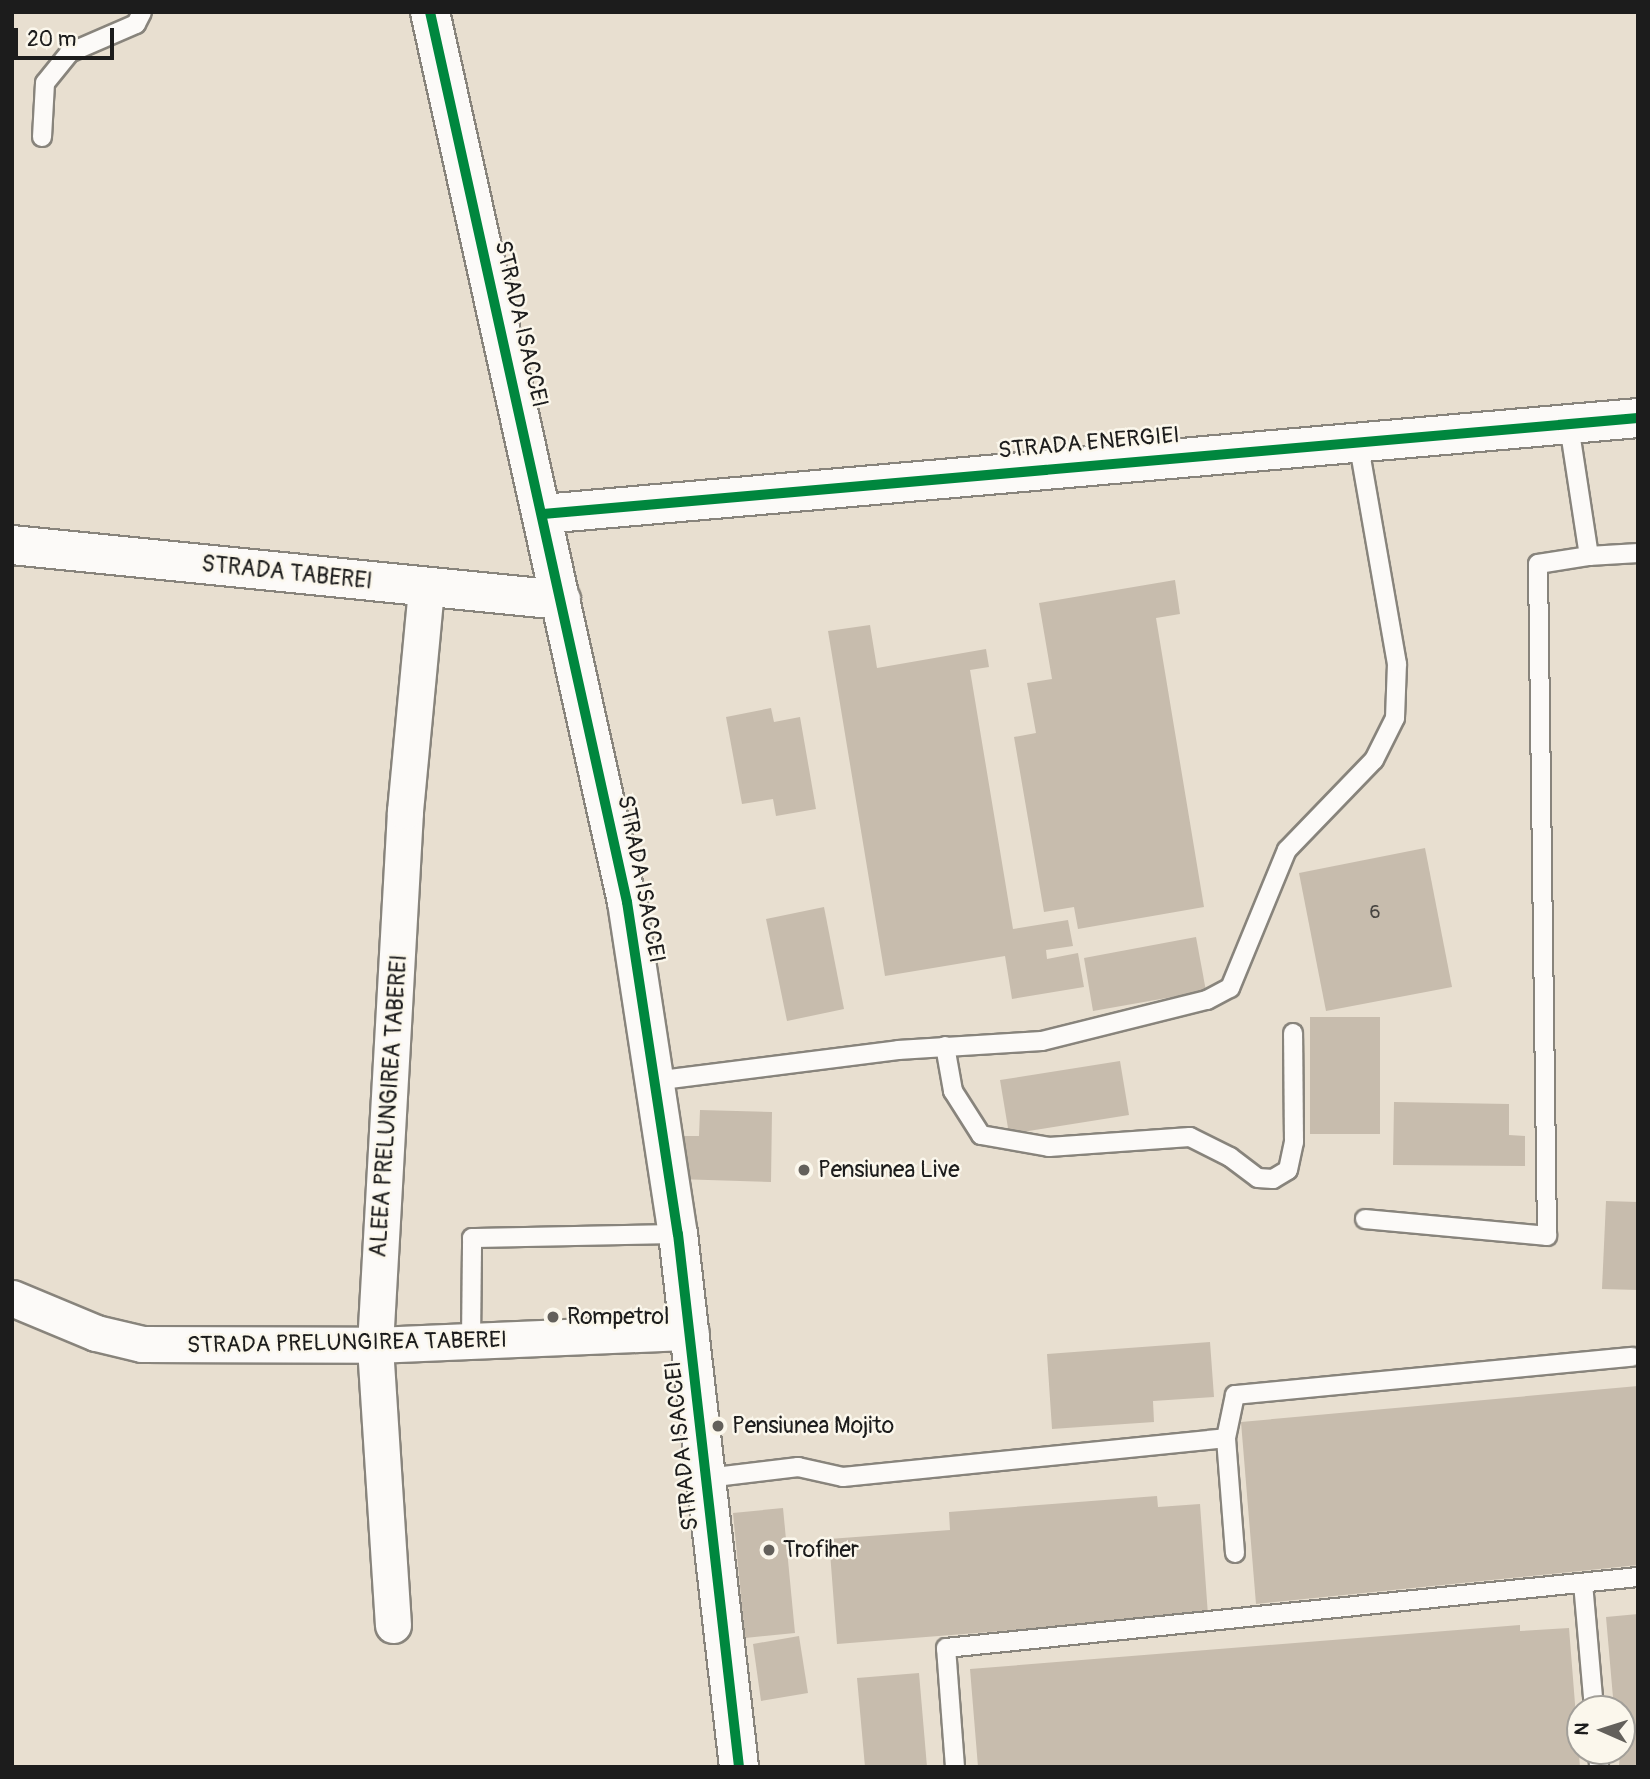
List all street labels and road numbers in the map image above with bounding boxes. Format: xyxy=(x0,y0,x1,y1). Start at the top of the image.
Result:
street label: STRADA ISACCEI xyxy=(488,238,554,410)
street label: STRADA ENERGIEI xyxy=(997,421,1181,465)
street label: STRADA TABEREI xyxy=(200,550,374,596)
street label: STRADA ISACCEI xyxy=(611,793,671,965)
street label: ALEEA PRELUNGIREA TABEREI xyxy=(365,954,413,1258)
street label: STRADA PRELUNGIREA TABEREI xyxy=(187,1326,507,1360)
street label: STRADA ISACCEI xyxy=(659,1360,705,1532)

